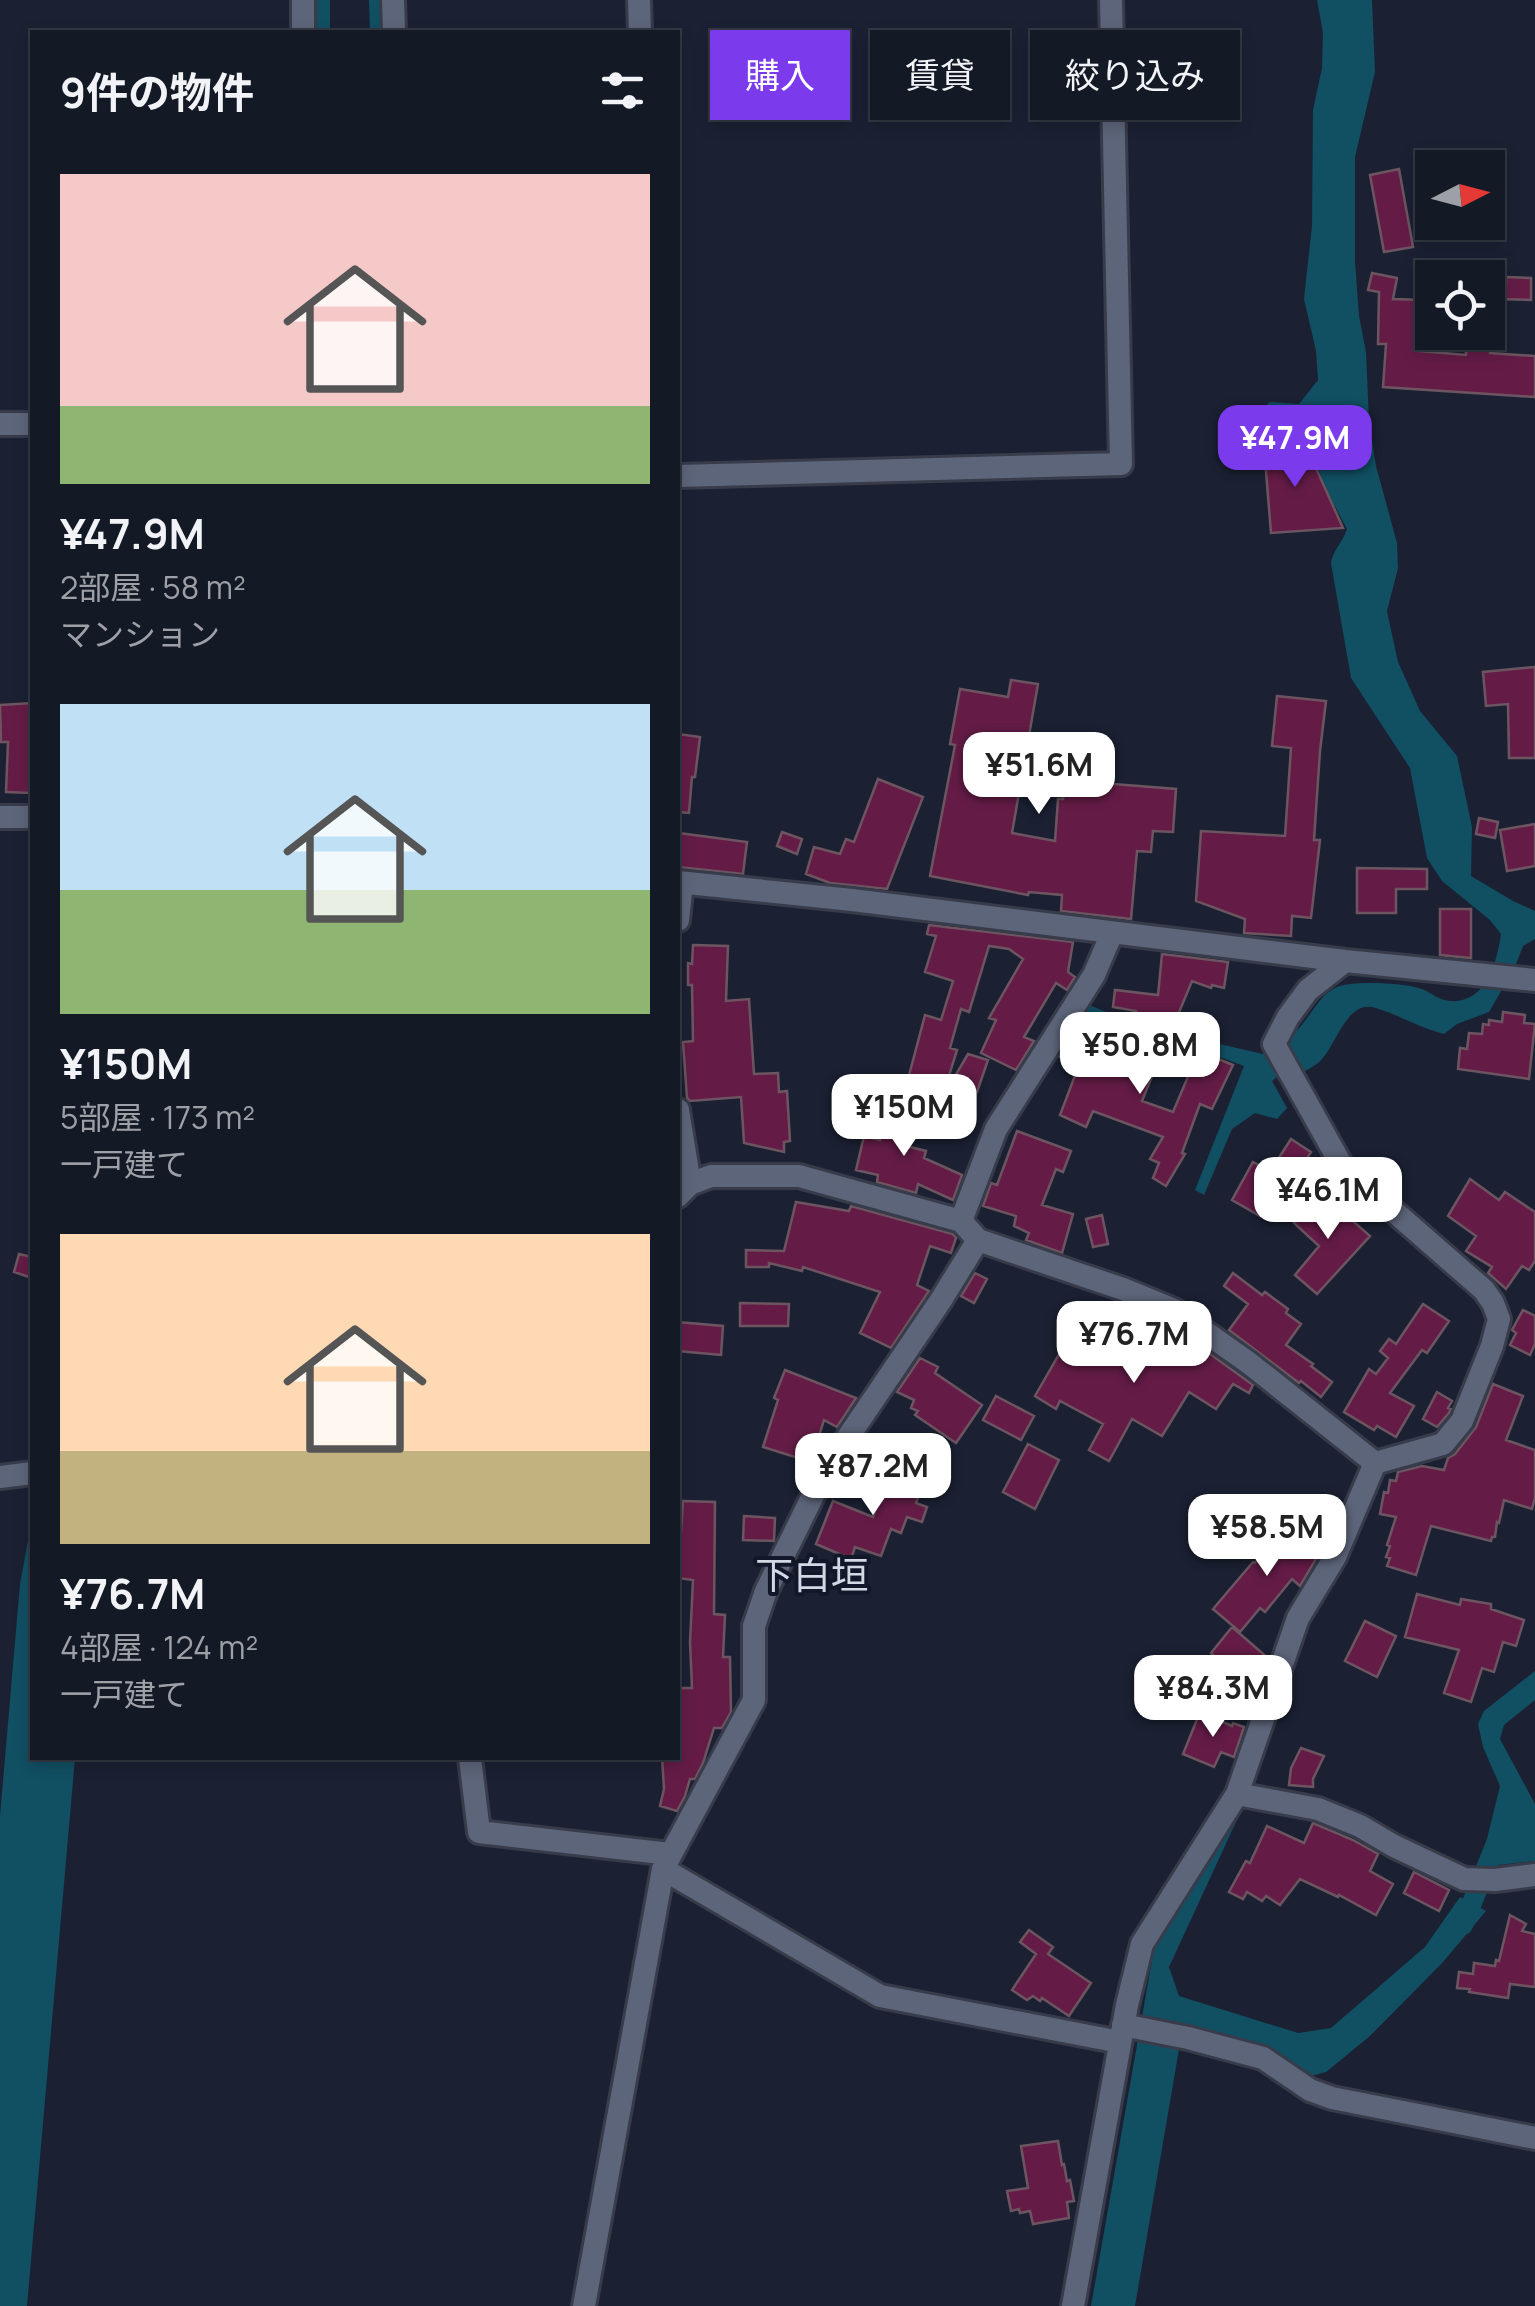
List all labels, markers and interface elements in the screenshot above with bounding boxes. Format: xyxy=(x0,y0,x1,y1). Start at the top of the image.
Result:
chip: 購入 xyxy=(710,30,850,120)
chip: 賃貸 xyxy=(870,30,1010,120)
chip: 絞り込み xyxy=(1030,30,1240,120)
text: 9件の物件 xyxy=(60,63,254,121)
icon: filters xyxy=(595,63,650,118)
north arrow xyxy=(1415,150,1505,240)
map controls xyxy=(1415,150,1505,350)
icon: home xyxy=(265,239,445,419)
button: locate xyxy=(1415,260,1505,350)
pin: ¥47.9M xyxy=(1214,405,1376,490)
text: ¥47.9M xyxy=(1240,415,1350,459)
text: ¥47.9M xyxy=(60,504,205,562)
text: 2部屋 · 58 m² xyxy=(60,565,246,609)
text: マンション xyxy=(60,612,220,656)
pin: ¥51.6M xyxy=(958,732,1120,817)
text: ¥51.6M xyxy=(985,742,1093,786)
icon: home xyxy=(265,769,445,949)
pin: ¥50.8M xyxy=(1059,1012,1221,1097)
text: ¥50.8M xyxy=(1082,1022,1198,1066)
text: ¥150M xyxy=(60,1034,192,1092)
pin: ¥150M xyxy=(834,1074,974,1159)
text: ¥150M xyxy=(854,1084,954,1128)
text: 5部屋 · 173 m² xyxy=(60,1095,255,1139)
text: 一戸建て xyxy=(60,1142,188,1186)
pin: ¥46.1M xyxy=(1247,1157,1409,1242)
text: ¥46.1M xyxy=(1276,1167,1380,1211)
icon: home xyxy=(265,1299,445,1479)
pin: ¥76.7M xyxy=(1053,1301,1215,1386)
text: ¥76.7M xyxy=(1079,1311,1189,1355)
pin: ¥87.2M xyxy=(792,1433,954,1518)
text: ¥87.2M xyxy=(817,1443,929,1487)
pin: ¥58.5M xyxy=(1186,1494,1348,1579)
text: ¥58.5M xyxy=(1210,1504,1324,1548)
district label: 下白垣 xyxy=(755,1548,869,1600)
text: ¥76.7M xyxy=(60,1564,205,1622)
text: 4部屋 · 124 m² xyxy=(60,1625,258,1669)
pin: ¥84.3M xyxy=(1132,1655,1294,1740)
text: ¥84.3M xyxy=(1156,1665,1270,1709)
text: 一戸建て xyxy=(60,1672,188,1716)

